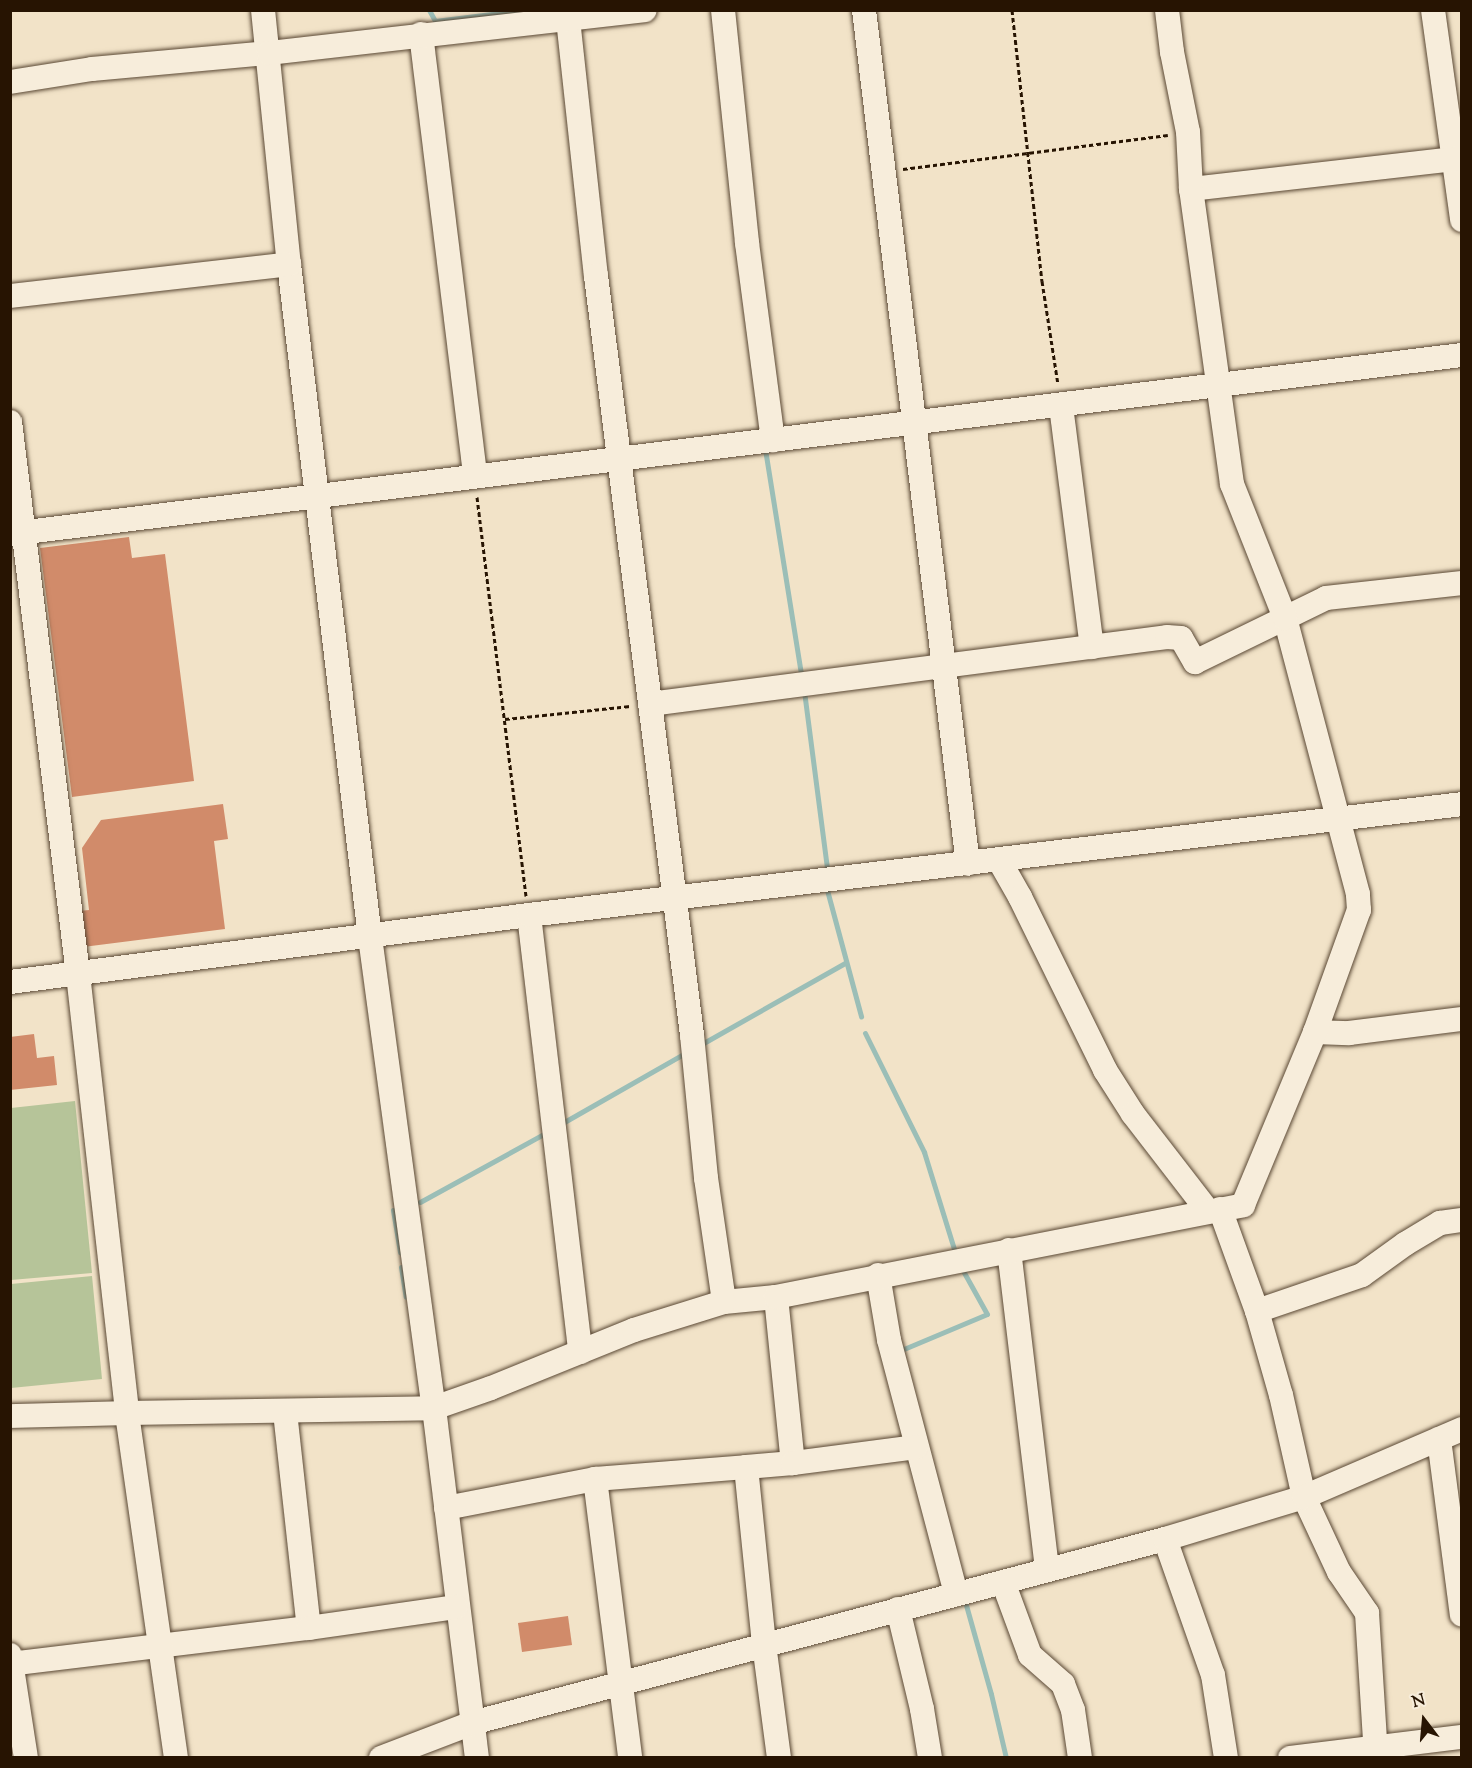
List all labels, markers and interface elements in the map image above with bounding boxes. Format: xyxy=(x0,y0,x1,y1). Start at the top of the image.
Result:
text: N xyxy=(1410,1689,1428,1715)
north arrow xyxy=(1394,1690,1454,1750)

